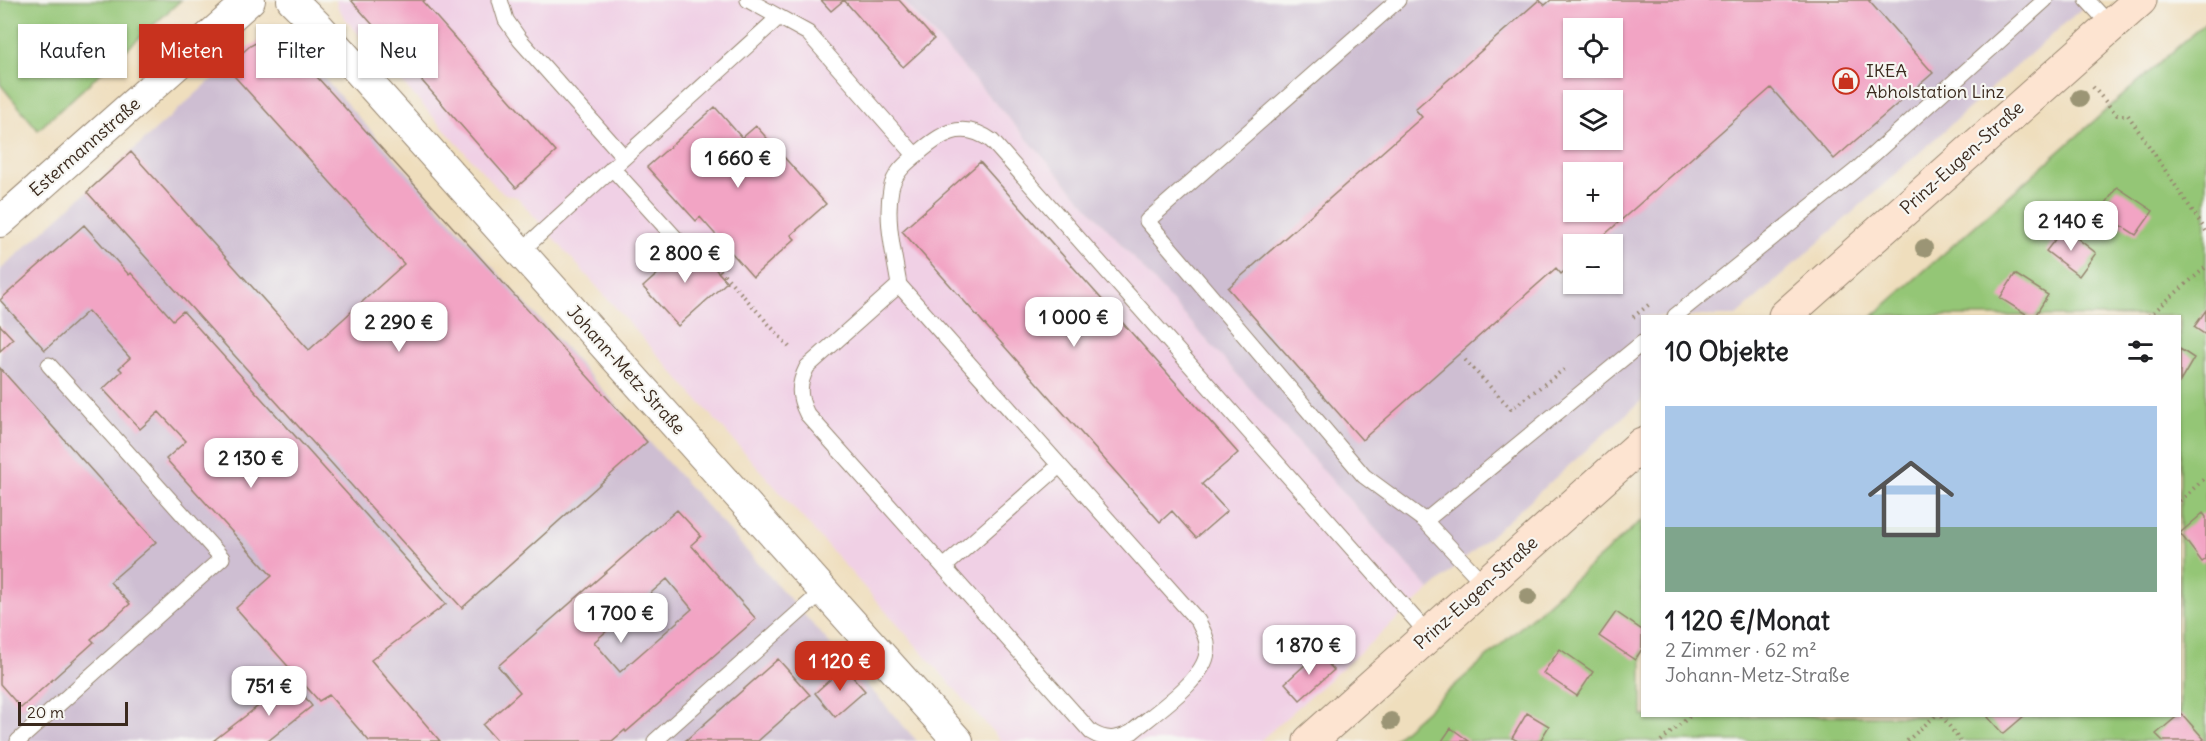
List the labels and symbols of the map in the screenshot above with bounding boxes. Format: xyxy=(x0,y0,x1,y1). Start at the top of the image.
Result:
place label: IKEA Abholstation Linz xyxy=(1866,59,2005,103)
shop icon: IKEA Abholstation Linz xyxy=(1831,66,1861,96)
street label: Estermannstraße xyxy=(24,92,145,201)
street label: Prinz-Eugen-Straße xyxy=(1895,96,2028,219)
pin: 1 660 € xyxy=(683,138,793,189)
pin: 2 140 € xyxy=(2016,201,2126,252)
pin: 2 800 € xyxy=(630,233,740,284)
pin: 1 000 € xyxy=(1019,297,1129,348)
street label: Johann-Metz-Straße xyxy=(562,300,691,439)
pin: 2 290 € xyxy=(344,302,454,353)
pin: 2 130 € xyxy=(196,438,306,489)
street label: Prinz-Eugen-Straße xyxy=(1409,531,1542,654)
pin: 1 700 € xyxy=(566,593,676,644)
pin: 1 870 € xyxy=(1254,625,1364,676)
pin: 1 120 € xyxy=(785,641,895,692)
pin: 751 € xyxy=(227,666,311,717)
scale bar xyxy=(18,699,128,726)

